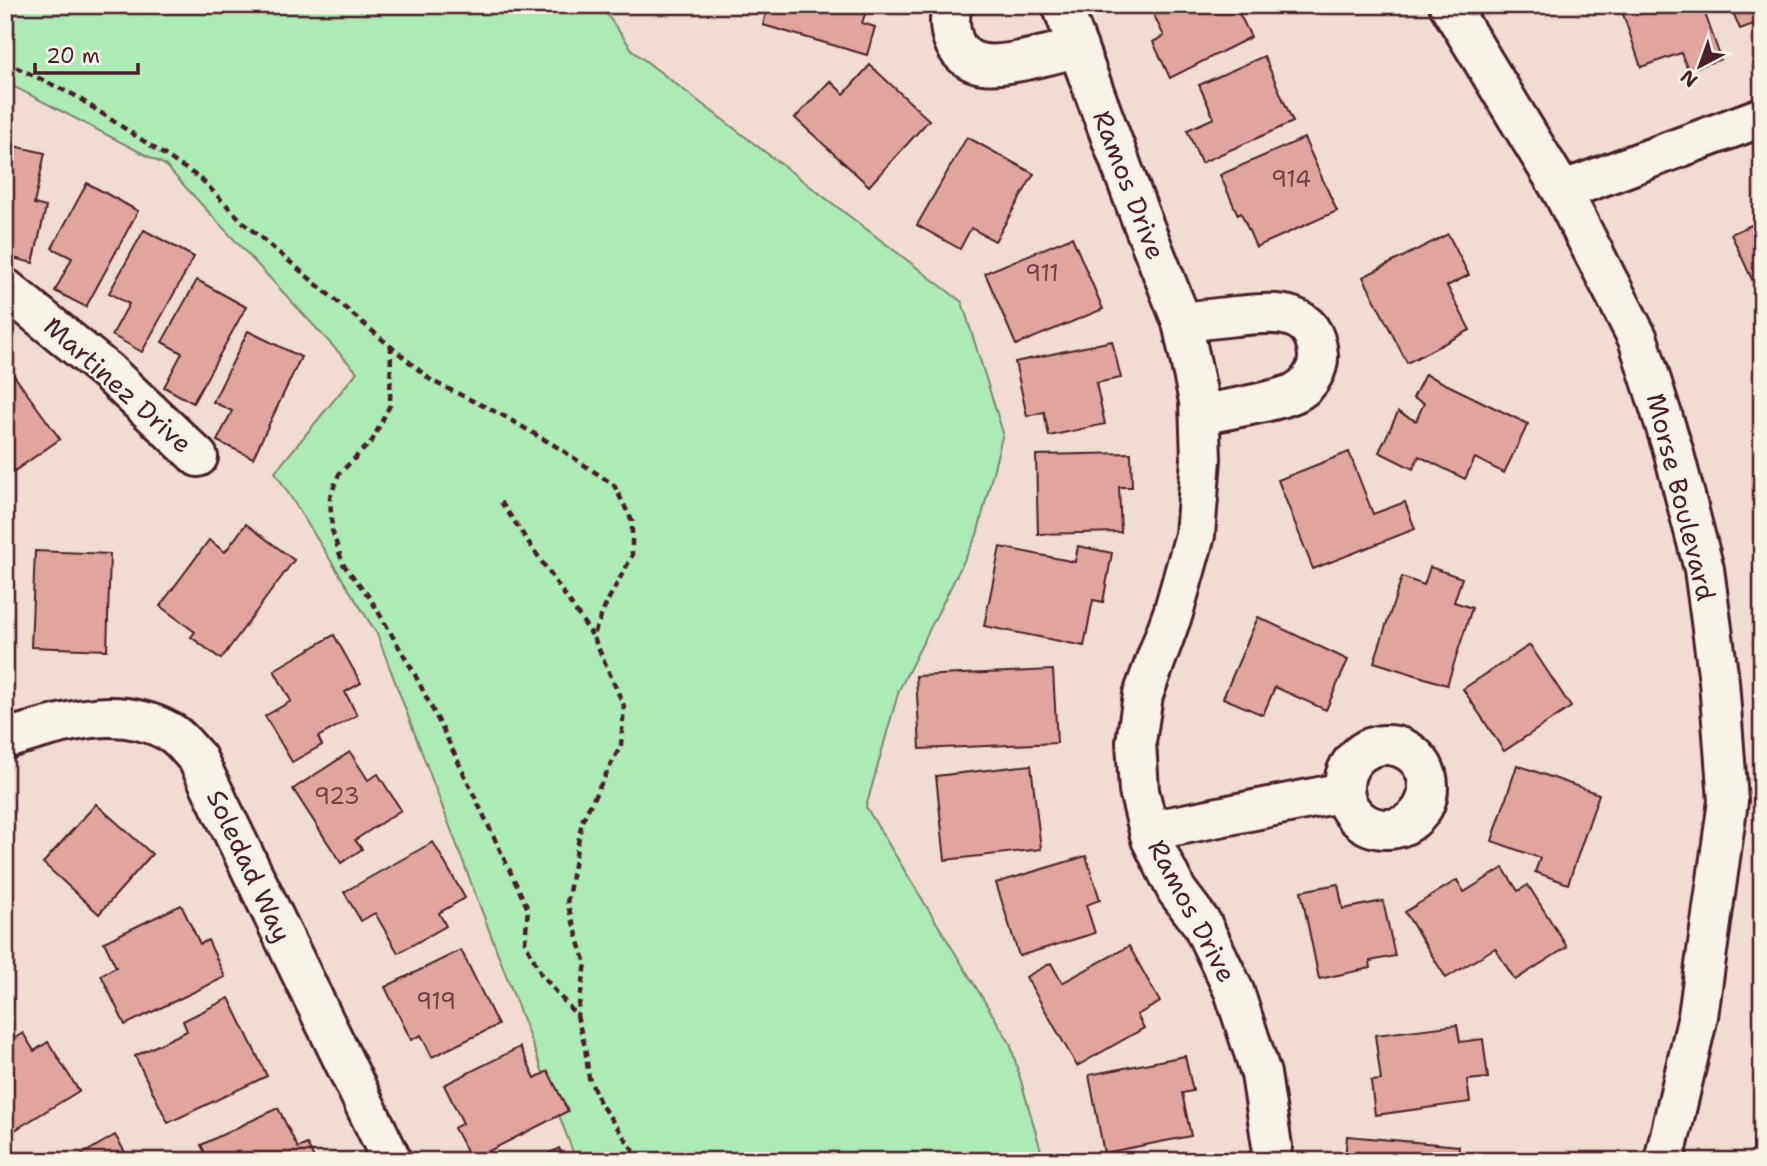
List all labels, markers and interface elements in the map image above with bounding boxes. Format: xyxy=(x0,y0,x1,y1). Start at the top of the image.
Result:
scale bar xyxy=(35,32,138,76)
north arrow xyxy=(1666,32,1736,102)
text: 20 m xyxy=(46,42,100,70)
text: N xyxy=(1675,64,1703,93)
street label: Ramos Drive xyxy=(1085,105,1174,264)
house number: 914 xyxy=(1271,164,1311,194)
house number: 911 xyxy=(1025,258,1059,288)
street label: Martinez Drive xyxy=(37,309,200,461)
street label: Morse Boulevard xyxy=(1639,390,1724,604)
house number: 923 xyxy=(314,781,360,811)
street label: Soledad Way xyxy=(199,784,300,948)
street label: Ramos Drive xyxy=(1140,833,1245,988)
house number: 919 xyxy=(416,986,456,1016)

